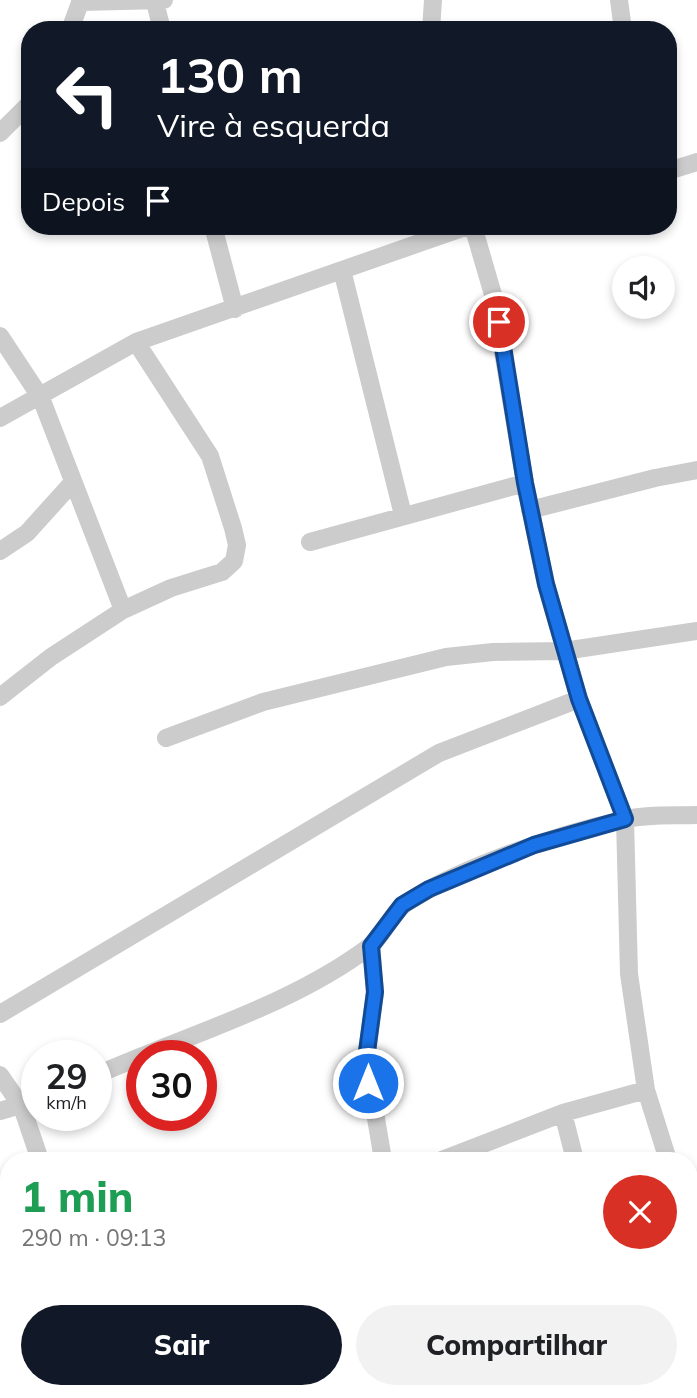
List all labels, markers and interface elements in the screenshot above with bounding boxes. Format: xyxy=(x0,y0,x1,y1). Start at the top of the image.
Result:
text: 130 m xyxy=(157,44,303,105)
icon: left xyxy=(42,49,133,140)
text: Vire à esquerda xyxy=(157,105,390,145)
icon: arrive xyxy=(139,182,177,220)
text: Depois xyxy=(42,185,125,218)
map controls xyxy=(612,256,675,319)
button: sound xyxy=(612,256,675,319)
pin xyxy=(469,292,529,352)
icon: arrive xyxy=(480,303,518,341)
speed limit sign: 30 xyxy=(126,1040,217,1131)
position arrow xyxy=(331,1046,405,1120)
text: 29 xyxy=(45,1054,88,1098)
text: km/h xyxy=(46,1091,87,1114)
text: 1 min xyxy=(21,1170,134,1223)
button: close xyxy=(603,1175,677,1249)
text: 290 m · 09:13 xyxy=(21,1223,166,1252)
button: Sair xyxy=(21,1305,342,1385)
button: Compartilhar xyxy=(356,1305,677,1385)

